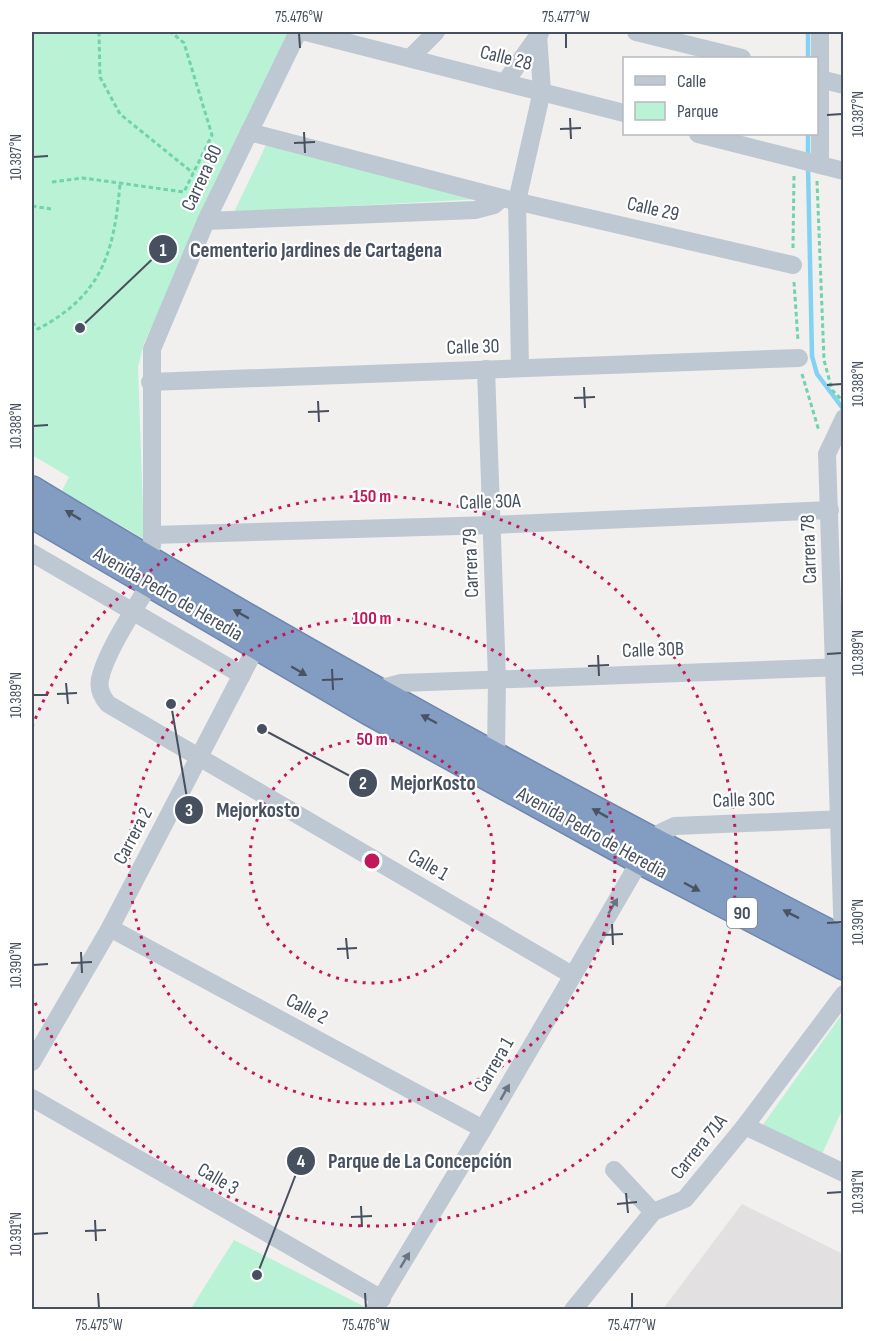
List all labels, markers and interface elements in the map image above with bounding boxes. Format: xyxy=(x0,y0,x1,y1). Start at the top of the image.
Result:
text: 75.476°W xyxy=(275,8,323,27)
text: 75.477°W xyxy=(542,8,590,27)
street label: Calle 28 xyxy=(478,40,534,76)
legend xyxy=(623,57,818,135)
text: Calle xyxy=(677,71,706,92)
text: 10.387°N xyxy=(849,91,868,137)
text: Parque xyxy=(677,101,718,122)
text: 10.387°N xyxy=(7,134,26,180)
street label: Carrera 80 xyxy=(176,141,228,215)
street label: Calle 29 xyxy=(625,191,681,227)
callout: Cementerio Jardines de Cartagena xyxy=(148,230,454,269)
text: Cementerio Jardines de Cartagena xyxy=(190,238,442,263)
text: 1 xyxy=(159,240,167,261)
street label: Calle 30 xyxy=(446,334,500,360)
text: 10.388°N xyxy=(849,361,868,407)
text: 10.388°N xyxy=(7,403,26,449)
text: 150 m xyxy=(353,486,391,507)
street label: Calle 30A xyxy=(459,489,522,515)
one-way arrow xyxy=(64,510,81,521)
street label: Carrera 78 xyxy=(796,514,822,584)
street label: Carrera 79 xyxy=(458,528,484,598)
street label: Avenida Pedro de Heredia xyxy=(88,541,247,646)
one-way arrow xyxy=(233,608,249,619)
text: 100 m xyxy=(353,608,392,629)
text: 10.389°N xyxy=(849,630,868,676)
street label: Calle 30B xyxy=(622,637,684,663)
one-way arrow xyxy=(291,665,308,675)
text: 10.389°N xyxy=(7,672,26,718)
one-way arrow xyxy=(420,714,437,724)
text: 50 m xyxy=(356,729,388,750)
callout: MejorKosto xyxy=(348,763,488,802)
text: MejorKosto xyxy=(390,771,476,796)
text: 2 xyxy=(359,773,367,794)
street label: Avenida Pedro de Heredia xyxy=(512,781,671,884)
street label: Calle 30C xyxy=(712,787,776,813)
callout: Mejorkosto xyxy=(174,790,311,829)
text: Mejorkosto xyxy=(216,798,300,823)
text: 3 xyxy=(185,800,193,821)
street label: Carrera 2 xyxy=(108,804,158,868)
one-way arrow xyxy=(591,808,608,818)
street label: Calle 1 xyxy=(403,844,453,886)
centre of rings xyxy=(362,851,382,871)
one-way arrow xyxy=(684,882,701,892)
one-way arrow xyxy=(608,898,619,914)
road number: 90 xyxy=(727,898,757,928)
text: 10.390°N xyxy=(849,899,868,945)
one-way arrow xyxy=(782,909,799,919)
text: 10.390°N xyxy=(7,942,26,988)
street label: Calle 2 xyxy=(282,988,332,1030)
street label: Carrera 1 xyxy=(469,1033,519,1097)
one-way arrow xyxy=(499,1084,509,1101)
street label: Carrera 71A xyxy=(666,1109,733,1184)
callout: Parque de La Concepción xyxy=(286,1142,524,1181)
text: Parque de La Concepción xyxy=(328,1149,512,1174)
text: 4 xyxy=(297,1151,306,1172)
street label: Calle 3 xyxy=(193,1158,243,1200)
text: 10.391°N xyxy=(849,1170,868,1214)
text: 10.391°N xyxy=(7,1212,26,1256)
one-way arrow xyxy=(400,1251,410,1268)
text: 75.475°W xyxy=(75,1316,123,1335)
text: 75.476°W xyxy=(342,1316,390,1335)
text: 75.477°W xyxy=(608,1316,656,1335)

